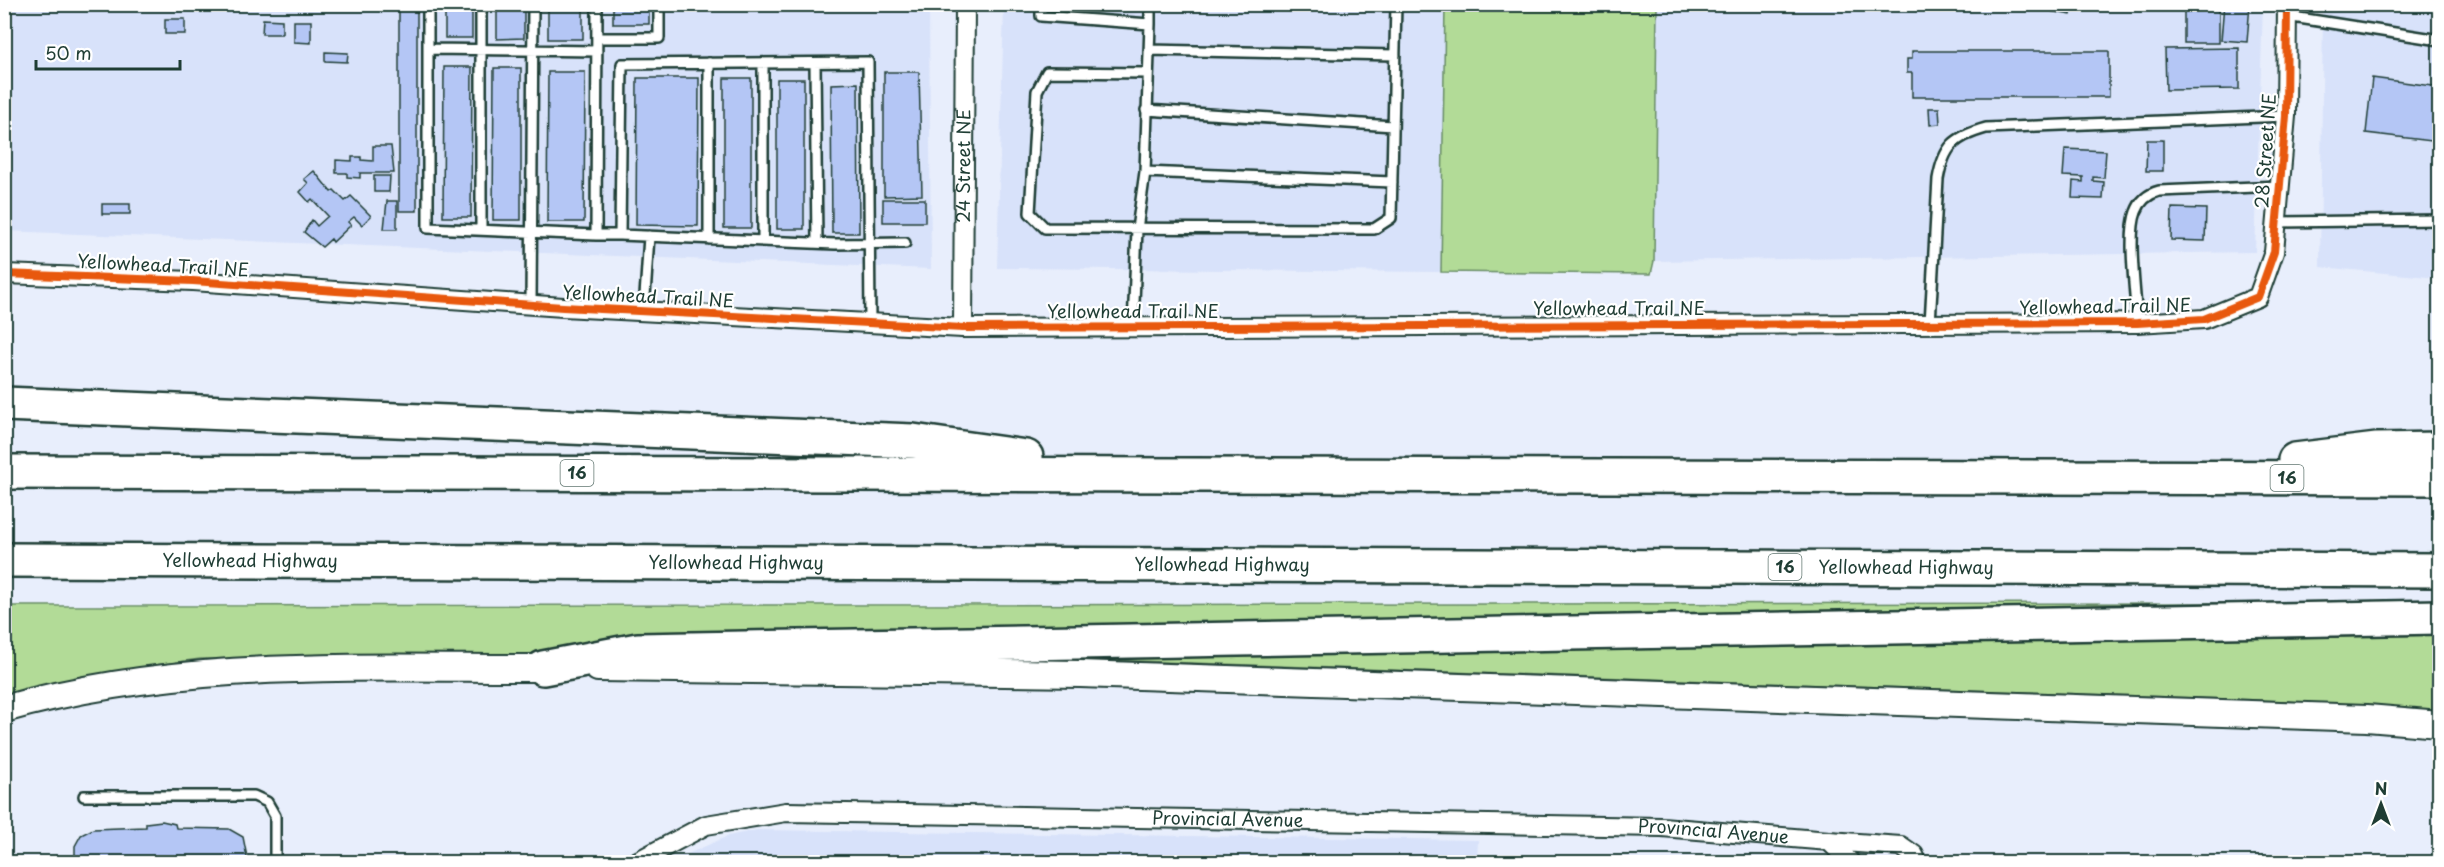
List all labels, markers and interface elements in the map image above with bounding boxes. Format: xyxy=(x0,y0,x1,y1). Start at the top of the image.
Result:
scale bar xyxy=(36,33,180,71)
text: 50 m xyxy=(45,39,92,66)
street label: 28 Street NE xyxy=(2247,92,2282,209)
street label: 24 Street NE xyxy=(949,109,976,223)
street label: Yellowhead Trail NE xyxy=(77,247,250,282)
street label: Yellowhead Trail NE xyxy=(562,278,735,313)
street label: Yellowhead Trail NE xyxy=(2019,291,2191,320)
street label: Yellowhead Trail NE xyxy=(1533,294,1705,321)
street label: Yellowhead Trail NE xyxy=(1047,297,1219,324)
road number: 16 xyxy=(560,460,594,486)
road number: 16 xyxy=(2270,465,2304,491)
street label: Yellowhead Highway xyxy=(162,546,338,573)
street label: Yellowhead Highway xyxy=(648,548,824,575)
street label: Yellowhead Highway xyxy=(1134,550,1310,577)
street label: Yellowhead Highway xyxy=(1818,552,1994,580)
road number: 16 xyxy=(1768,554,1802,580)
north arrow xyxy=(2351,774,2411,834)
text: N xyxy=(2375,776,2387,800)
street label: Provincial Avenue xyxy=(1152,803,1304,833)
street label: Provincial Avenue xyxy=(1638,812,1790,850)

